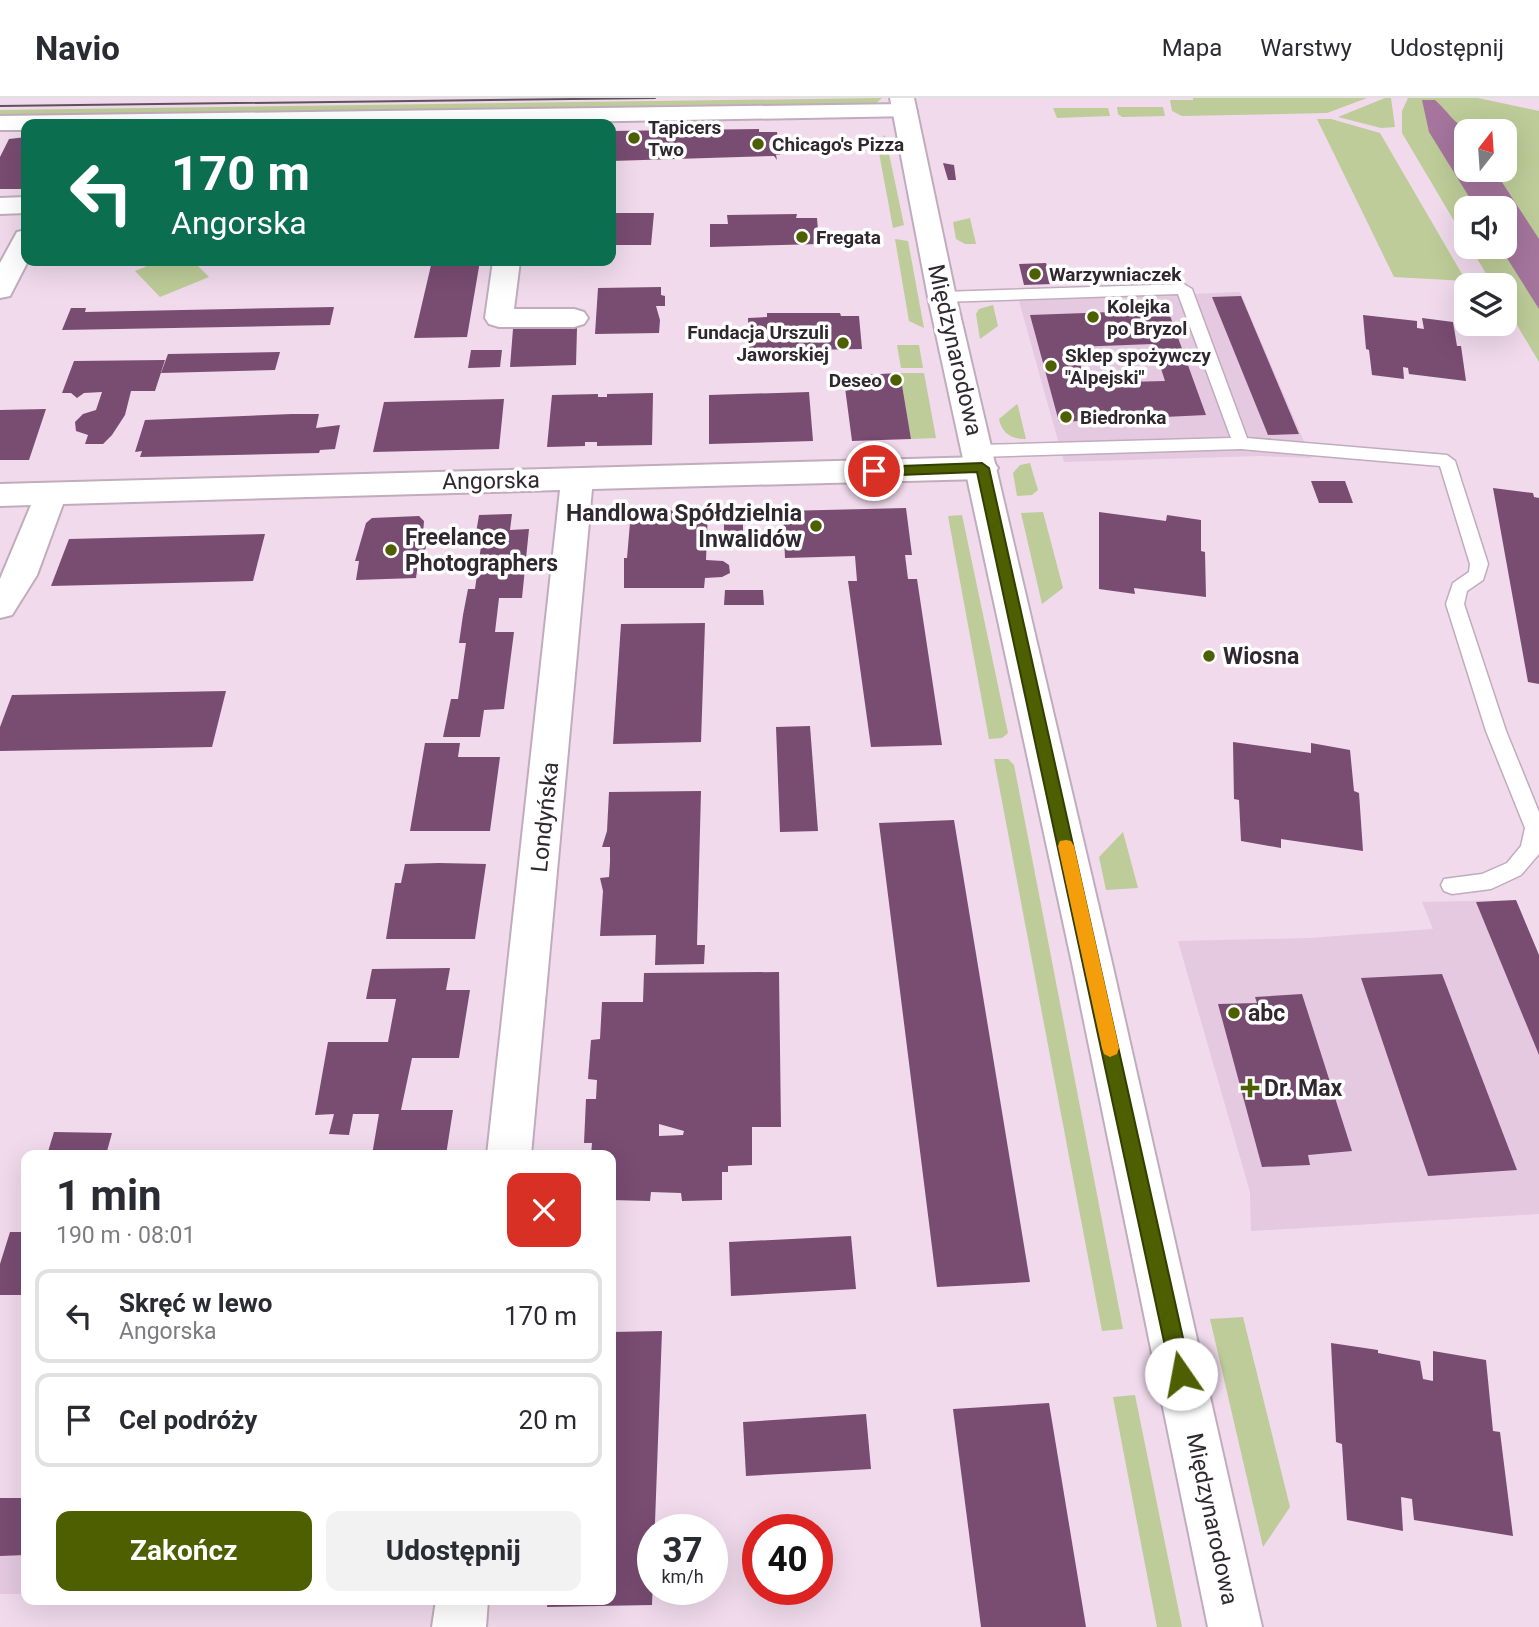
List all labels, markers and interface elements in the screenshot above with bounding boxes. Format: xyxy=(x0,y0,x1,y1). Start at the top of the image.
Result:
text: Navio xyxy=(35,29,120,68)
text: Mapa xyxy=(1162,34,1222,62)
text: Warstwy xyxy=(1260,34,1352,62)
text: Udostępnij xyxy=(1390,34,1504,62)
place label: Tapicers Two xyxy=(648,116,721,161)
north arrow xyxy=(1454,119,1517,182)
map controls xyxy=(1454,119,1517,336)
marker: Tapicers Two xyxy=(626,130,642,146)
place label: Chicago's Pizza xyxy=(772,133,904,156)
marker: Chicago's Pizza xyxy=(750,136,766,152)
text: 170 m xyxy=(171,145,310,202)
icon: left xyxy=(56,147,147,238)
button: sound xyxy=(1454,196,1517,259)
text: Angorska xyxy=(171,204,307,242)
place label: Fregata xyxy=(816,226,881,249)
marker: Fregata xyxy=(794,229,810,245)
street label: Międzynarodowa xyxy=(922,262,988,438)
place label: Warzywniaczek xyxy=(1049,263,1182,286)
marker: Warzywniaczek xyxy=(1027,266,1043,282)
button: layers xyxy=(1454,273,1517,336)
place label: Kolejka po Bryzol xyxy=(1107,295,1187,340)
marker: Kolejka po Bryzol xyxy=(1085,309,1101,325)
place label: Fundacja Urszuli Jaworskiej xyxy=(687,321,829,366)
marker: Fundacja Urszuli Jaworskiej xyxy=(835,335,851,351)
place label: Sklep spożywczy "Alpejski" xyxy=(1065,344,1211,389)
marker: Sklep spożywczy "Alpejski" xyxy=(1043,358,1059,374)
place label: Deseo xyxy=(829,369,882,392)
marker: Deseo xyxy=(888,372,904,388)
place label: Biedronka xyxy=(1080,406,1166,429)
marker: Biedronka xyxy=(1058,409,1074,425)
pin xyxy=(844,441,904,501)
icon: arrive xyxy=(855,452,893,490)
street label: Angorska xyxy=(442,467,540,495)
place label: Handlowa Spółdzielnia Inwalidów xyxy=(566,500,802,553)
marker: Handlowa Spółdzielnia Inwalidów xyxy=(808,518,824,534)
place label: Freelance Photographers xyxy=(405,524,558,577)
marker: Freelance Photographers xyxy=(383,542,399,558)
place label: Wiosna xyxy=(1223,643,1299,670)
marker: Wiosna xyxy=(1201,648,1217,664)
street label: Londyńska xyxy=(526,760,564,874)
place label: abc xyxy=(1248,1000,1285,1027)
marker: abc xyxy=(1226,1005,1242,1021)
place label: Dr. Max xyxy=(1264,1075,1342,1102)
marker: Dr. Max xyxy=(1242,1080,1258,1096)
text: 1 min xyxy=(56,1171,162,1220)
button: close xyxy=(507,1173,581,1247)
text: 190 m · 08:01 xyxy=(56,1222,195,1249)
text: Skręć w lewo xyxy=(119,1288,272,1318)
icon: left xyxy=(60,1297,98,1335)
text: 170 m xyxy=(504,1301,577,1331)
text: Angorska xyxy=(119,1318,217,1345)
position arrow xyxy=(1144,1337,1218,1411)
icon: arrive xyxy=(60,1401,98,1439)
text: Cel podróży xyxy=(119,1405,257,1435)
text: 20 m xyxy=(519,1405,577,1435)
street label: Międzynarodowa xyxy=(1181,1431,1243,1607)
button: Zakończ xyxy=(56,1511,312,1591)
button: Udostępnij xyxy=(326,1511,581,1591)
speed limit sign: 40 xyxy=(742,1514,833,1605)
text: 37 xyxy=(662,1530,703,1571)
text: km/h xyxy=(661,1566,704,1587)

